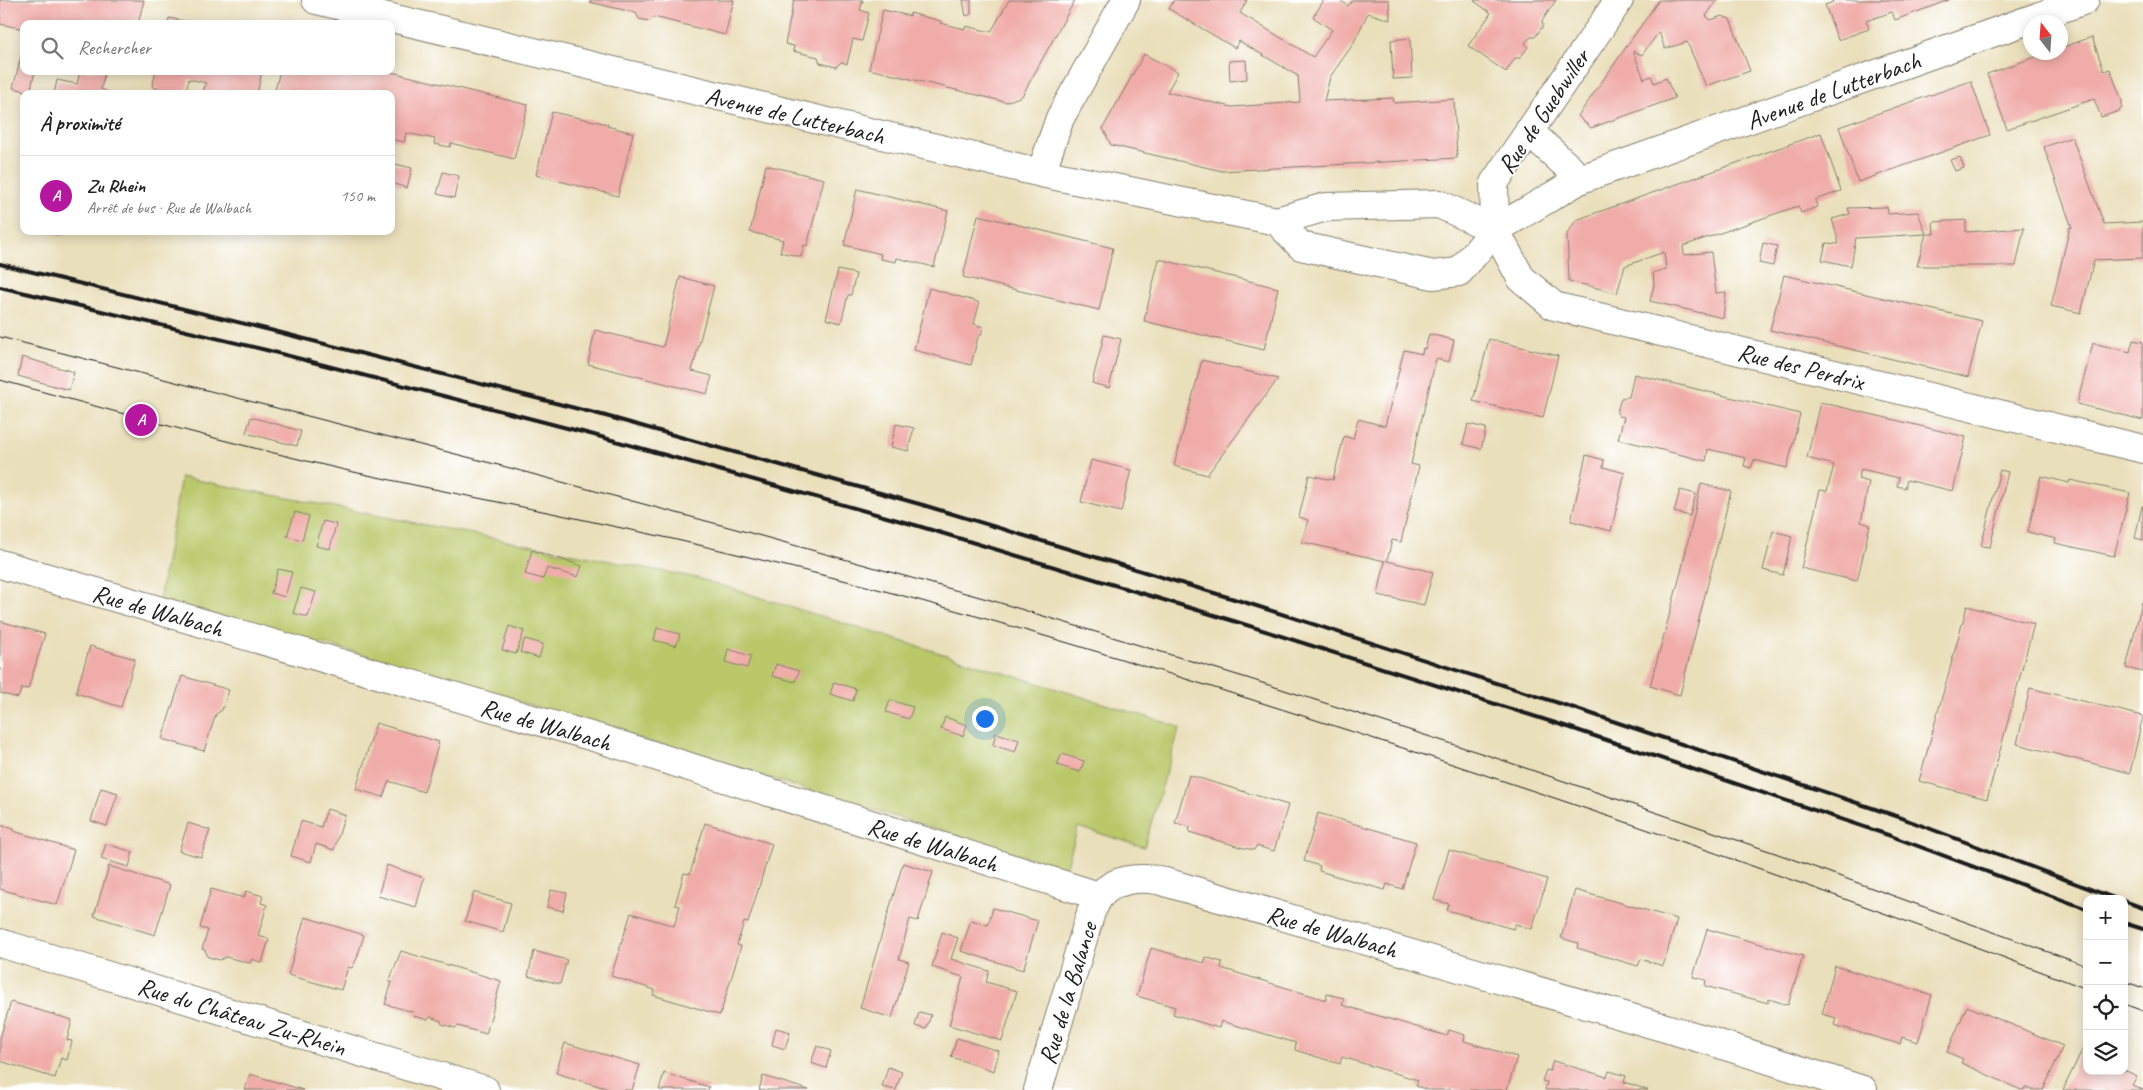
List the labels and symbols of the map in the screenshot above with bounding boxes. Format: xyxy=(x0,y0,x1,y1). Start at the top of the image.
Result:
north arrow xyxy=(2023,15,2068,60)
street label: Rue de Guebwiller xyxy=(1490,41,1598,180)
street label: Avenue de Lutterbach xyxy=(1742,44,1925,137)
street label: Avenue de Lutterbach xyxy=(702,80,888,152)
street label: Rue des Perdrix xyxy=(1734,336,1870,399)
pin: A xyxy=(125,401,157,439)
street label: Rue de Walbach xyxy=(89,577,228,645)
street label: Rue de Walbach xyxy=(477,691,616,759)
your location xyxy=(972,706,998,732)
street label: Rue de Walbach xyxy=(864,810,1003,880)
street label: Rue de Walbach xyxy=(1263,898,1402,966)
street label: Rue de la Balance xyxy=(1031,917,1105,1068)
street label: Rue du Château Zu-Rhein xyxy=(134,970,350,1064)

